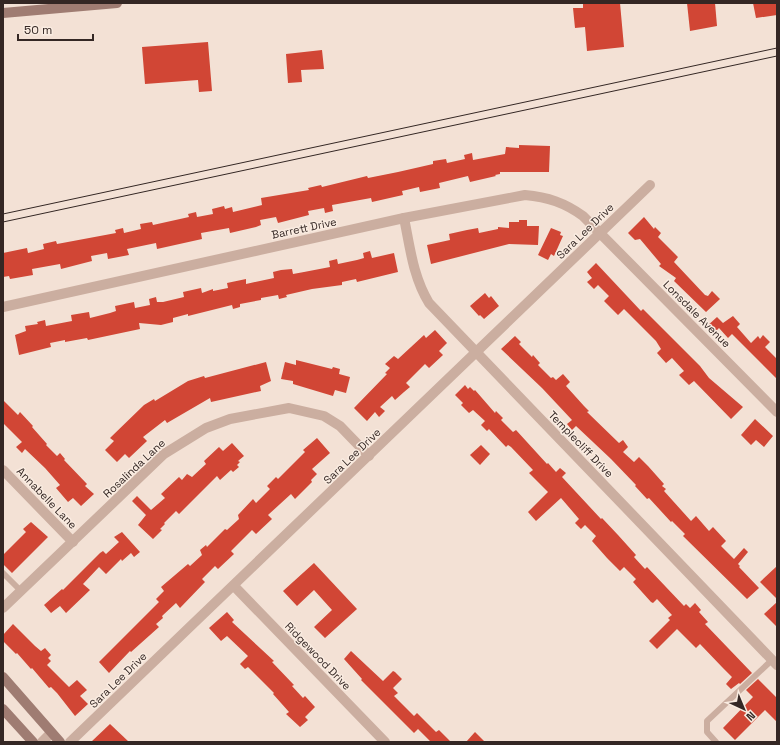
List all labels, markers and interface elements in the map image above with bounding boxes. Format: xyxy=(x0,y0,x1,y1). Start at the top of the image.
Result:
scale bar xyxy=(18,16,93,42)
text: 50 m xyxy=(24,22,52,38)
street label: Sara Lee Drive xyxy=(553,200,617,262)
street label: Barrett Drive xyxy=(270,214,338,242)
street label: Lonsdale Avenue xyxy=(660,277,734,351)
street label: Templecliff Drive xyxy=(546,408,616,480)
street label: Sara Lee Drive xyxy=(320,425,384,487)
street label: Rosalinda Lane xyxy=(100,436,168,500)
street label: Annabelle Lane xyxy=(14,464,80,532)
street label: Ridgewood Drive xyxy=(282,619,354,693)
street label: Sara Lee Drive xyxy=(86,649,150,711)
north arrow xyxy=(724,689,764,729)
text: N xyxy=(743,709,758,724)

